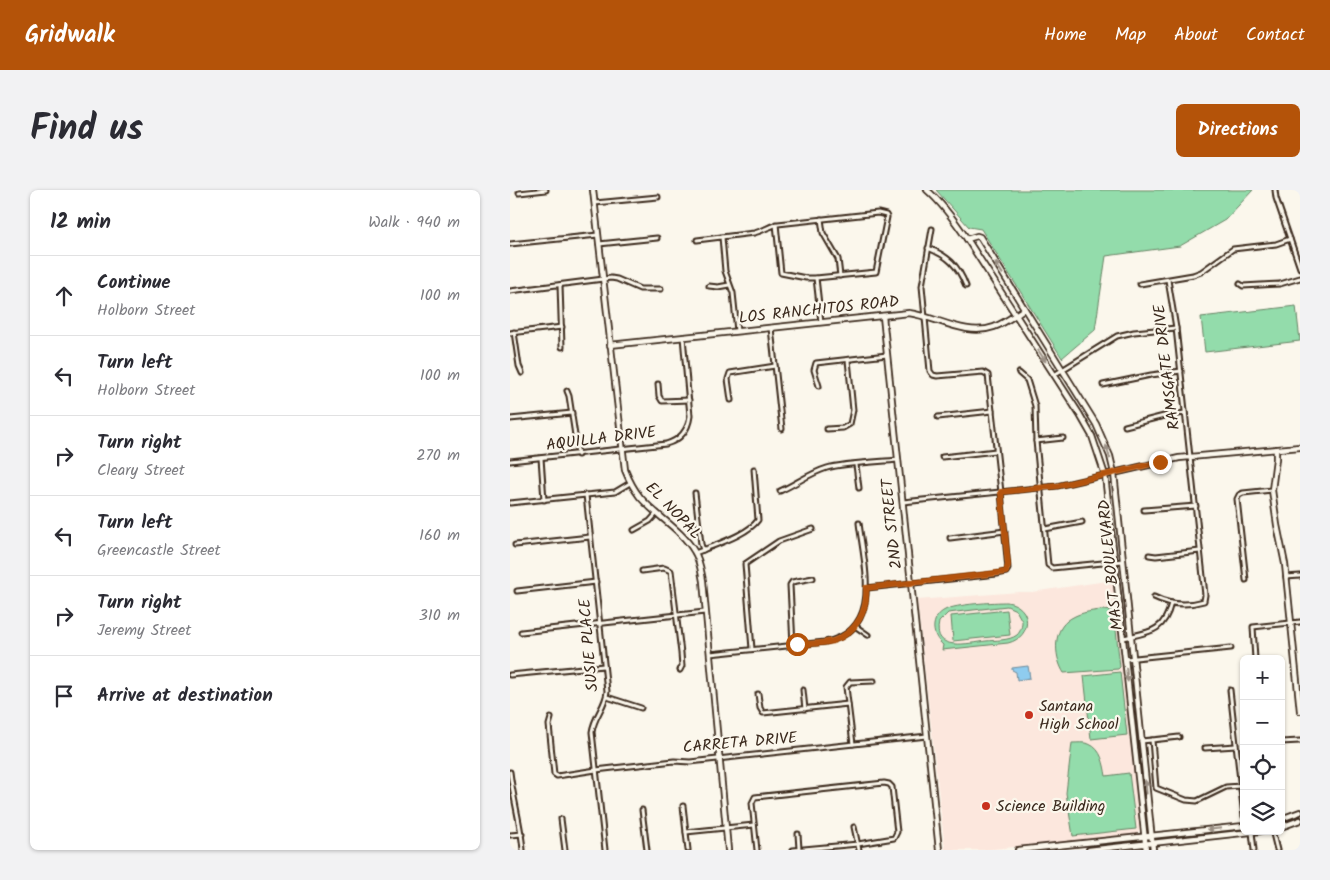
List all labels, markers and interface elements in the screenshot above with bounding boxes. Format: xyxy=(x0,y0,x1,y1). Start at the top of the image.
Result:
text: Gridwalk xyxy=(25,16,115,55)
text: Home xyxy=(1044,21,1087,50)
text: Map xyxy=(1115,21,1146,50)
text: About xyxy=(1174,21,1218,50)
text: Contact xyxy=(1246,21,1305,50)
text: Find us xyxy=(30,102,143,158)
button: Directions xyxy=(1176,104,1300,157)
text: 12 min xyxy=(50,206,111,239)
text: Walk · 940 m xyxy=(368,210,460,235)
one-way arrow xyxy=(994,261,1003,275)
text: Continue xyxy=(97,268,170,298)
icon: ahead xyxy=(50,282,78,310)
text: 100 m xyxy=(420,283,460,308)
street label: LOS RANCHITOS ROAD xyxy=(738,289,900,331)
text: Holborn Street xyxy=(97,298,195,323)
street label: RAMSGATE DRIVE xyxy=(1147,302,1187,431)
text: Turn left xyxy=(97,348,172,378)
one-way arrow xyxy=(1037,349,1047,362)
icon: left xyxy=(50,362,78,390)
text: 100 m xyxy=(420,363,460,388)
text: Holborn Street xyxy=(97,378,195,403)
street label: AQUILLA DRIVE xyxy=(545,420,658,458)
text: Turn right xyxy=(97,428,182,458)
icon: right xyxy=(50,442,78,470)
text: 270 m xyxy=(416,443,460,468)
one-way arrow xyxy=(1104,444,1112,459)
route end xyxy=(1149,451,1172,474)
text: Cleary Street xyxy=(97,458,185,483)
street label: EL NOPAL xyxy=(639,476,707,546)
street label: 2ND STREET xyxy=(875,476,909,570)
street label: MAST BOULEVARD xyxy=(1092,498,1130,632)
text: Turn left xyxy=(97,508,172,538)
icon: left xyxy=(50,522,78,550)
text: 160 m xyxy=(419,523,460,548)
text: Greencastle Street xyxy=(97,538,221,563)
text: Turn right xyxy=(97,588,182,618)
street label: SUSIE PLACE xyxy=(572,597,606,693)
icon: right xyxy=(50,602,78,630)
text: 310 m xyxy=(419,603,460,628)
text: Jeremy Street xyxy=(97,618,191,643)
route start xyxy=(786,633,809,656)
map controls xyxy=(1240,655,1285,835)
button: + xyxy=(1240,655,1285,700)
one-way arrow xyxy=(1123,668,1131,684)
text: Arrive at destination xyxy=(97,681,273,711)
icon: arrive xyxy=(50,682,78,710)
place label: Santana High School xyxy=(1039,694,1119,737)
button: − xyxy=(1240,700,1285,745)
marker: Santana High School xyxy=(1023,709,1035,721)
street label: CARRETA DRIVE xyxy=(682,725,799,760)
button: locate xyxy=(1240,745,1285,790)
one-way arrow xyxy=(1142,779,1150,795)
button: layers xyxy=(1240,790,1285,835)
place label: Science Building xyxy=(996,794,1105,819)
marker: Science Building xyxy=(980,800,992,812)
one-way arrow xyxy=(1205,825,1221,833)

